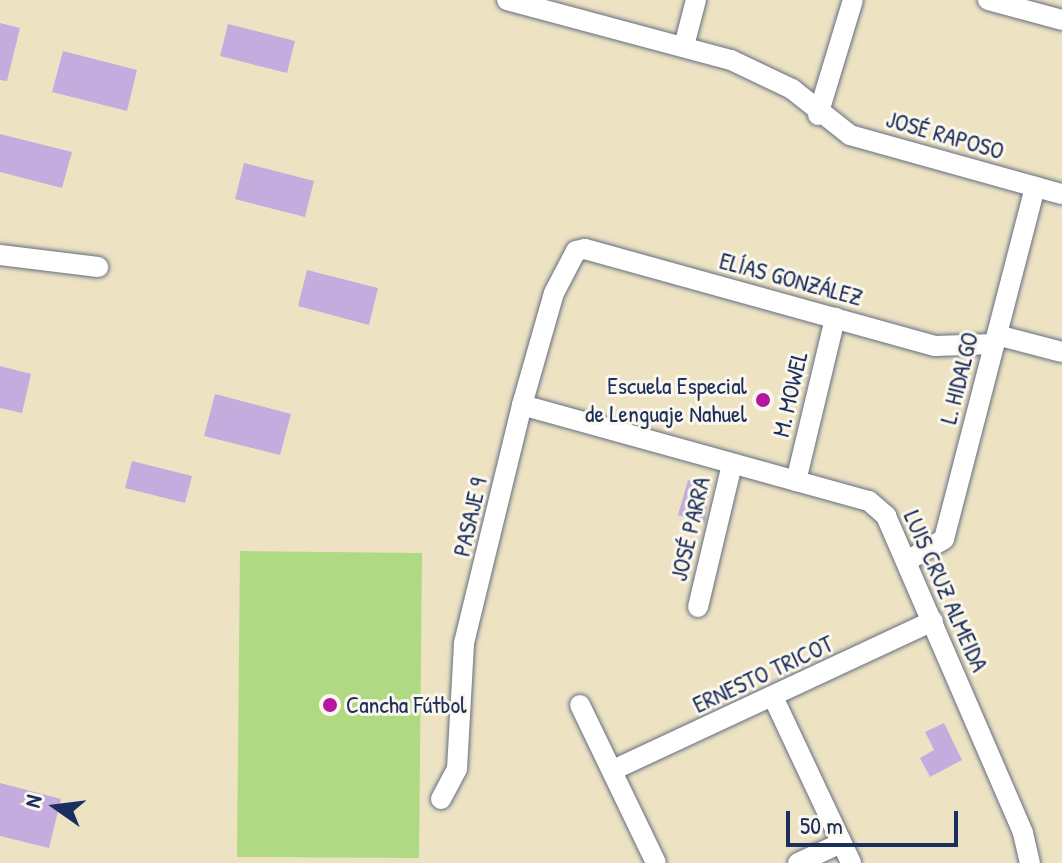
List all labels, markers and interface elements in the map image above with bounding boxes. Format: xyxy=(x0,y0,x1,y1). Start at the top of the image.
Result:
street label: JOSÉ RAPOSO xyxy=(883,104,1007,166)
street label: ELÍAS GONZÁLEZ xyxy=(716,246,866,312)
street label: L. HIDALGO xyxy=(934,329,984,427)
street label: M. MOWEL xyxy=(766,348,814,440)
place label: Escuela Especial de Lenguaje Nahuel xyxy=(585,372,747,428)
marker: Escuela Especial de Lenguaje Nahuel xyxy=(754,391,772,409)
street label: JOSÉ PARRA xyxy=(664,474,716,584)
street label: PASAJE 9 xyxy=(447,475,493,559)
street label: LUIS CRUZ ALMEIDA xyxy=(898,506,994,676)
street label: ERNESTO TRICOT xyxy=(688,629,838,719)
place label: Cancha Fútbol xyxy=(346,691,467,719)
marker: Cancha Fútbol xyxy=(321,696,339,714)
north arrow xyxy=(16,767,96,847)
text: N xyxy=(17,792,49,811)
scale bar xyxy=(790,795,962,845)
text: 50 m xyxy=(800,809,843,841)

